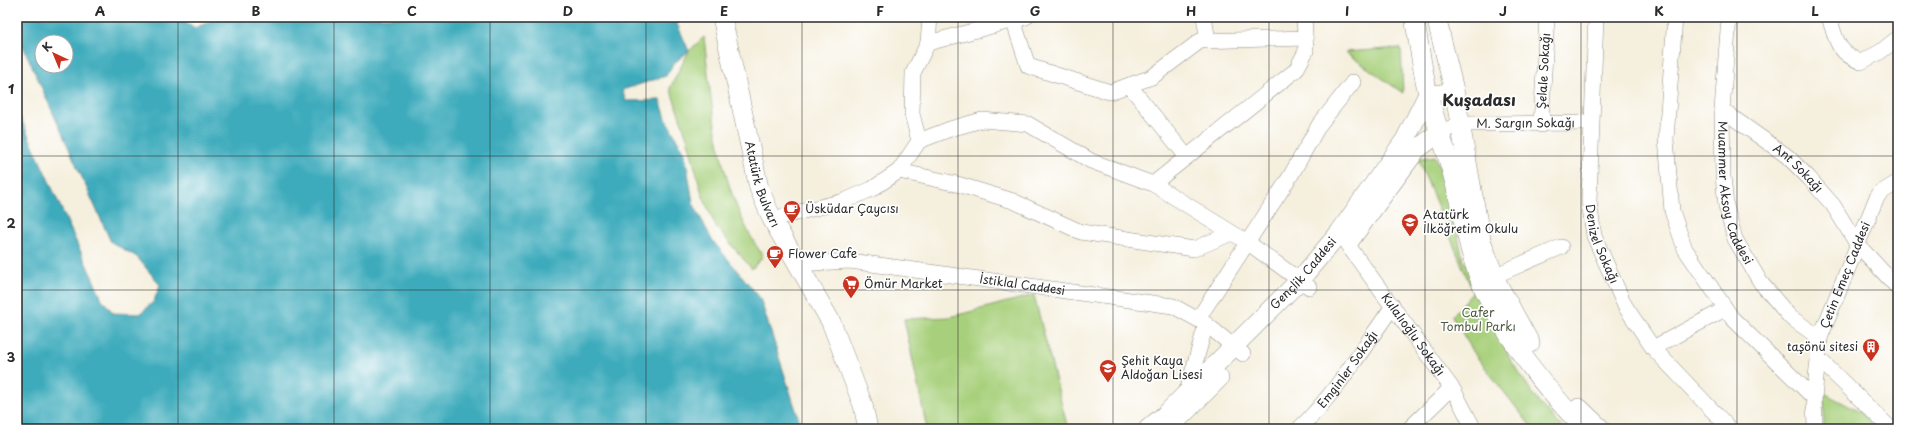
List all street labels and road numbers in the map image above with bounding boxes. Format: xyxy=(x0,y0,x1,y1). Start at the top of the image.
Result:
street label: Şelale Sokağı xyxy=(1532,32,1554,110)
street label: M. Sargın Sokağı xyxy=(1476,113,1575,132)
street label: Muammer Aksoy Caddesi xyxy=(1714,121,1758,267)
street label: Atatürk Bulvarı xyxy=(741,139,785,230)
street label: Ant Sokağı xyxy=(1770,139,1828,196)
street label: Denizel Sokağı xyxy=(1582,203,1624,286)
street label: Çetin Emeç Caddesi xyxy=(1815,219,1874,331)
street label: Gençlik Caddesi xyxy=(1265,233,1340,313)
street label: İstiklal Caddesi xyxy=(978,269,1066,299)
street label: Kulalıoğlu Sokağı xyxy=(1378,289,1450,379)
street label: Emginler Sokağı xyxy=(1312,327,1381,412)

